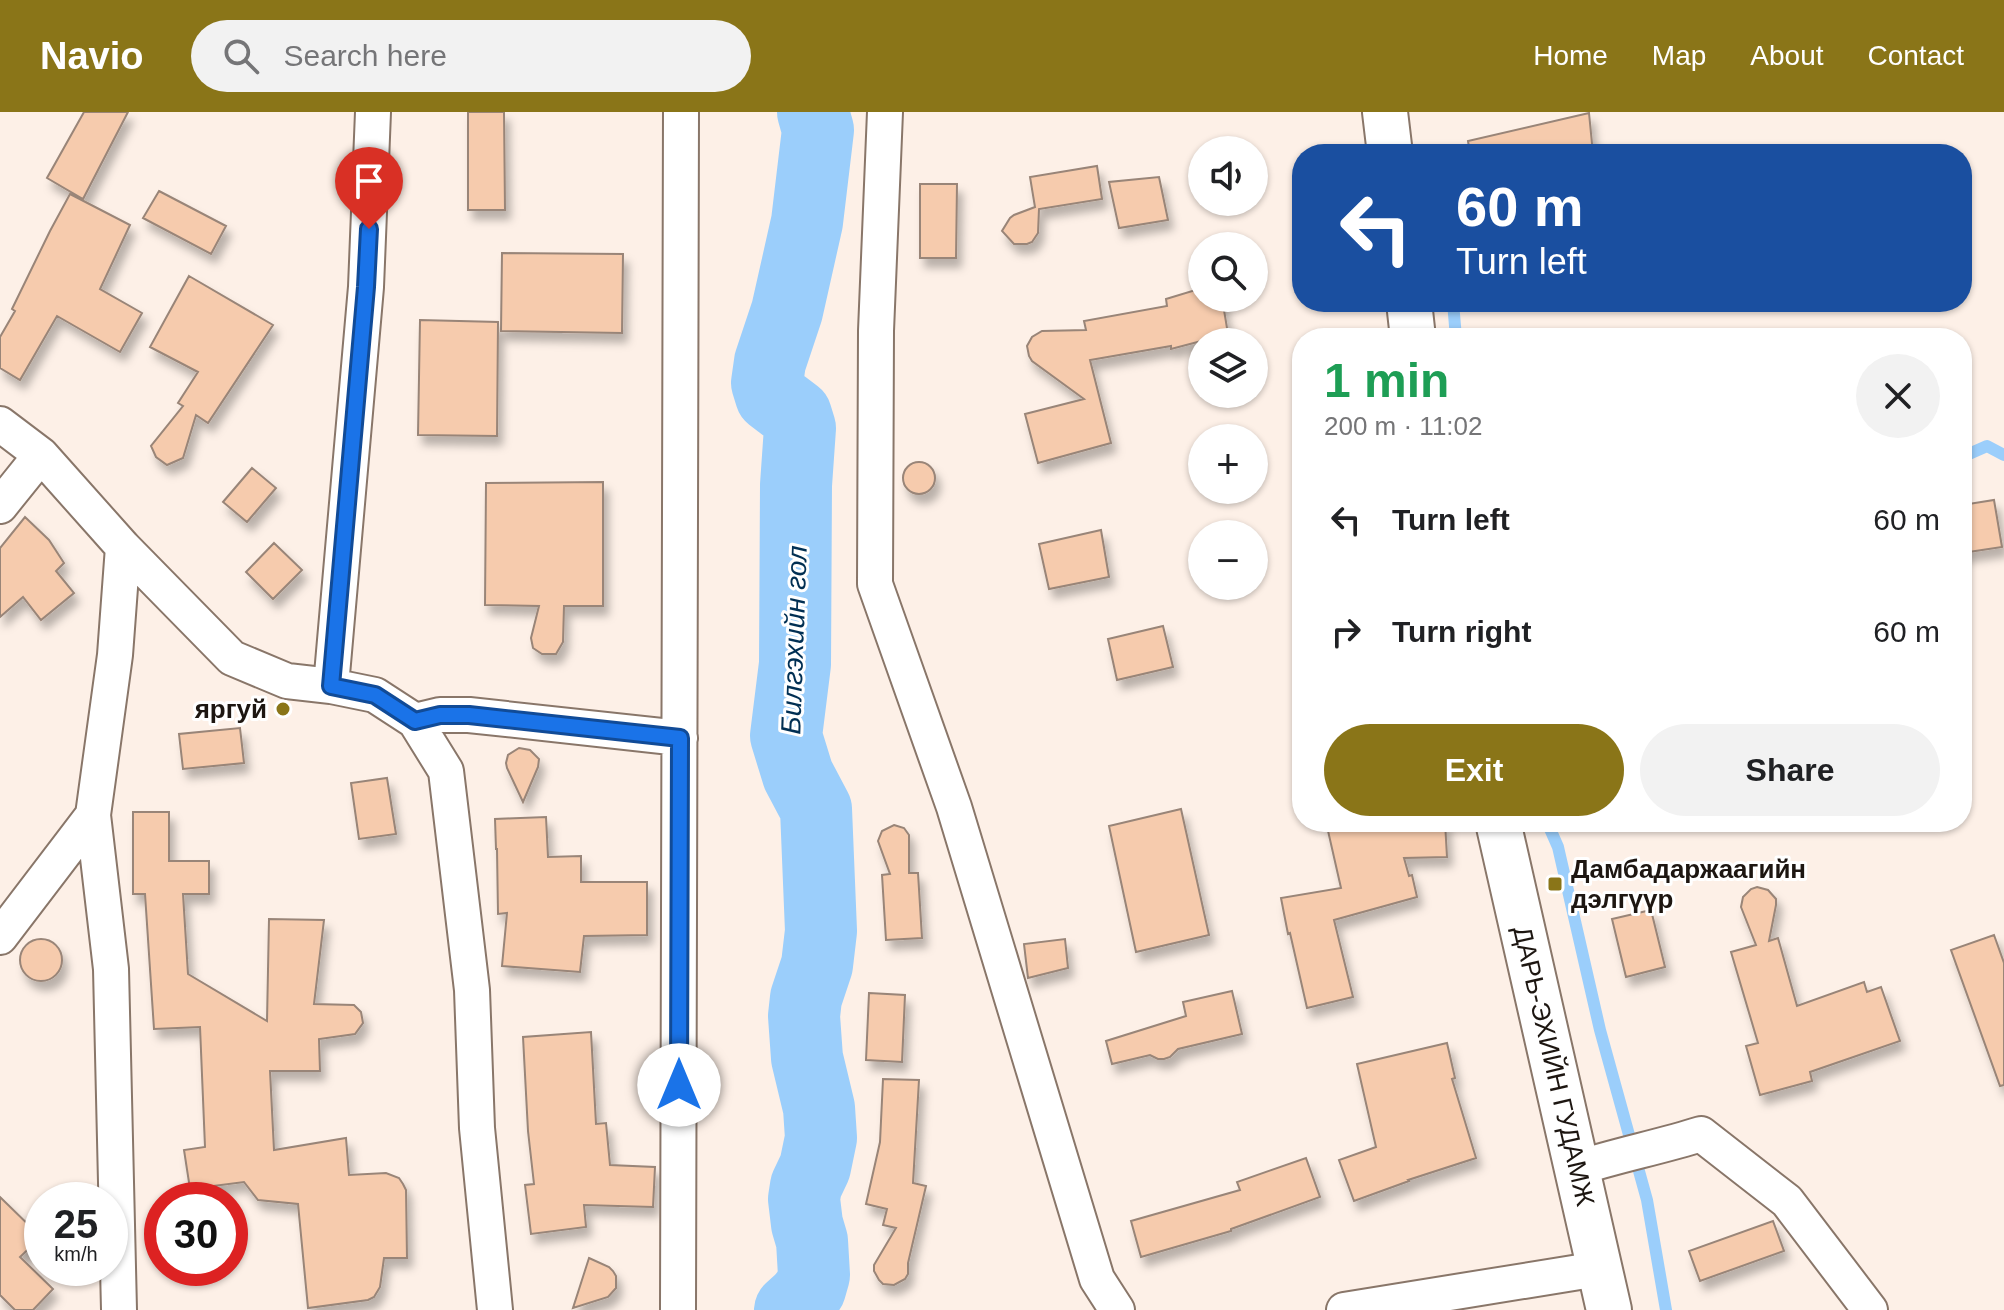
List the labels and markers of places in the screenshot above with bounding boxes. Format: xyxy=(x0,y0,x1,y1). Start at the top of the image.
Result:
pin xyxy=(335,147,403,229)
place label: яргуй xyxy=(194,694,267,724)
marker: яргуй xyxy=(274,700,292,718)
place label: Дамбадаржаагийн дэлгүүр xyxy=(1571,854,1806,914)
marker: Дамбадаржаагийн дэлгүүр xyxy=(1546,875,1564,893)

